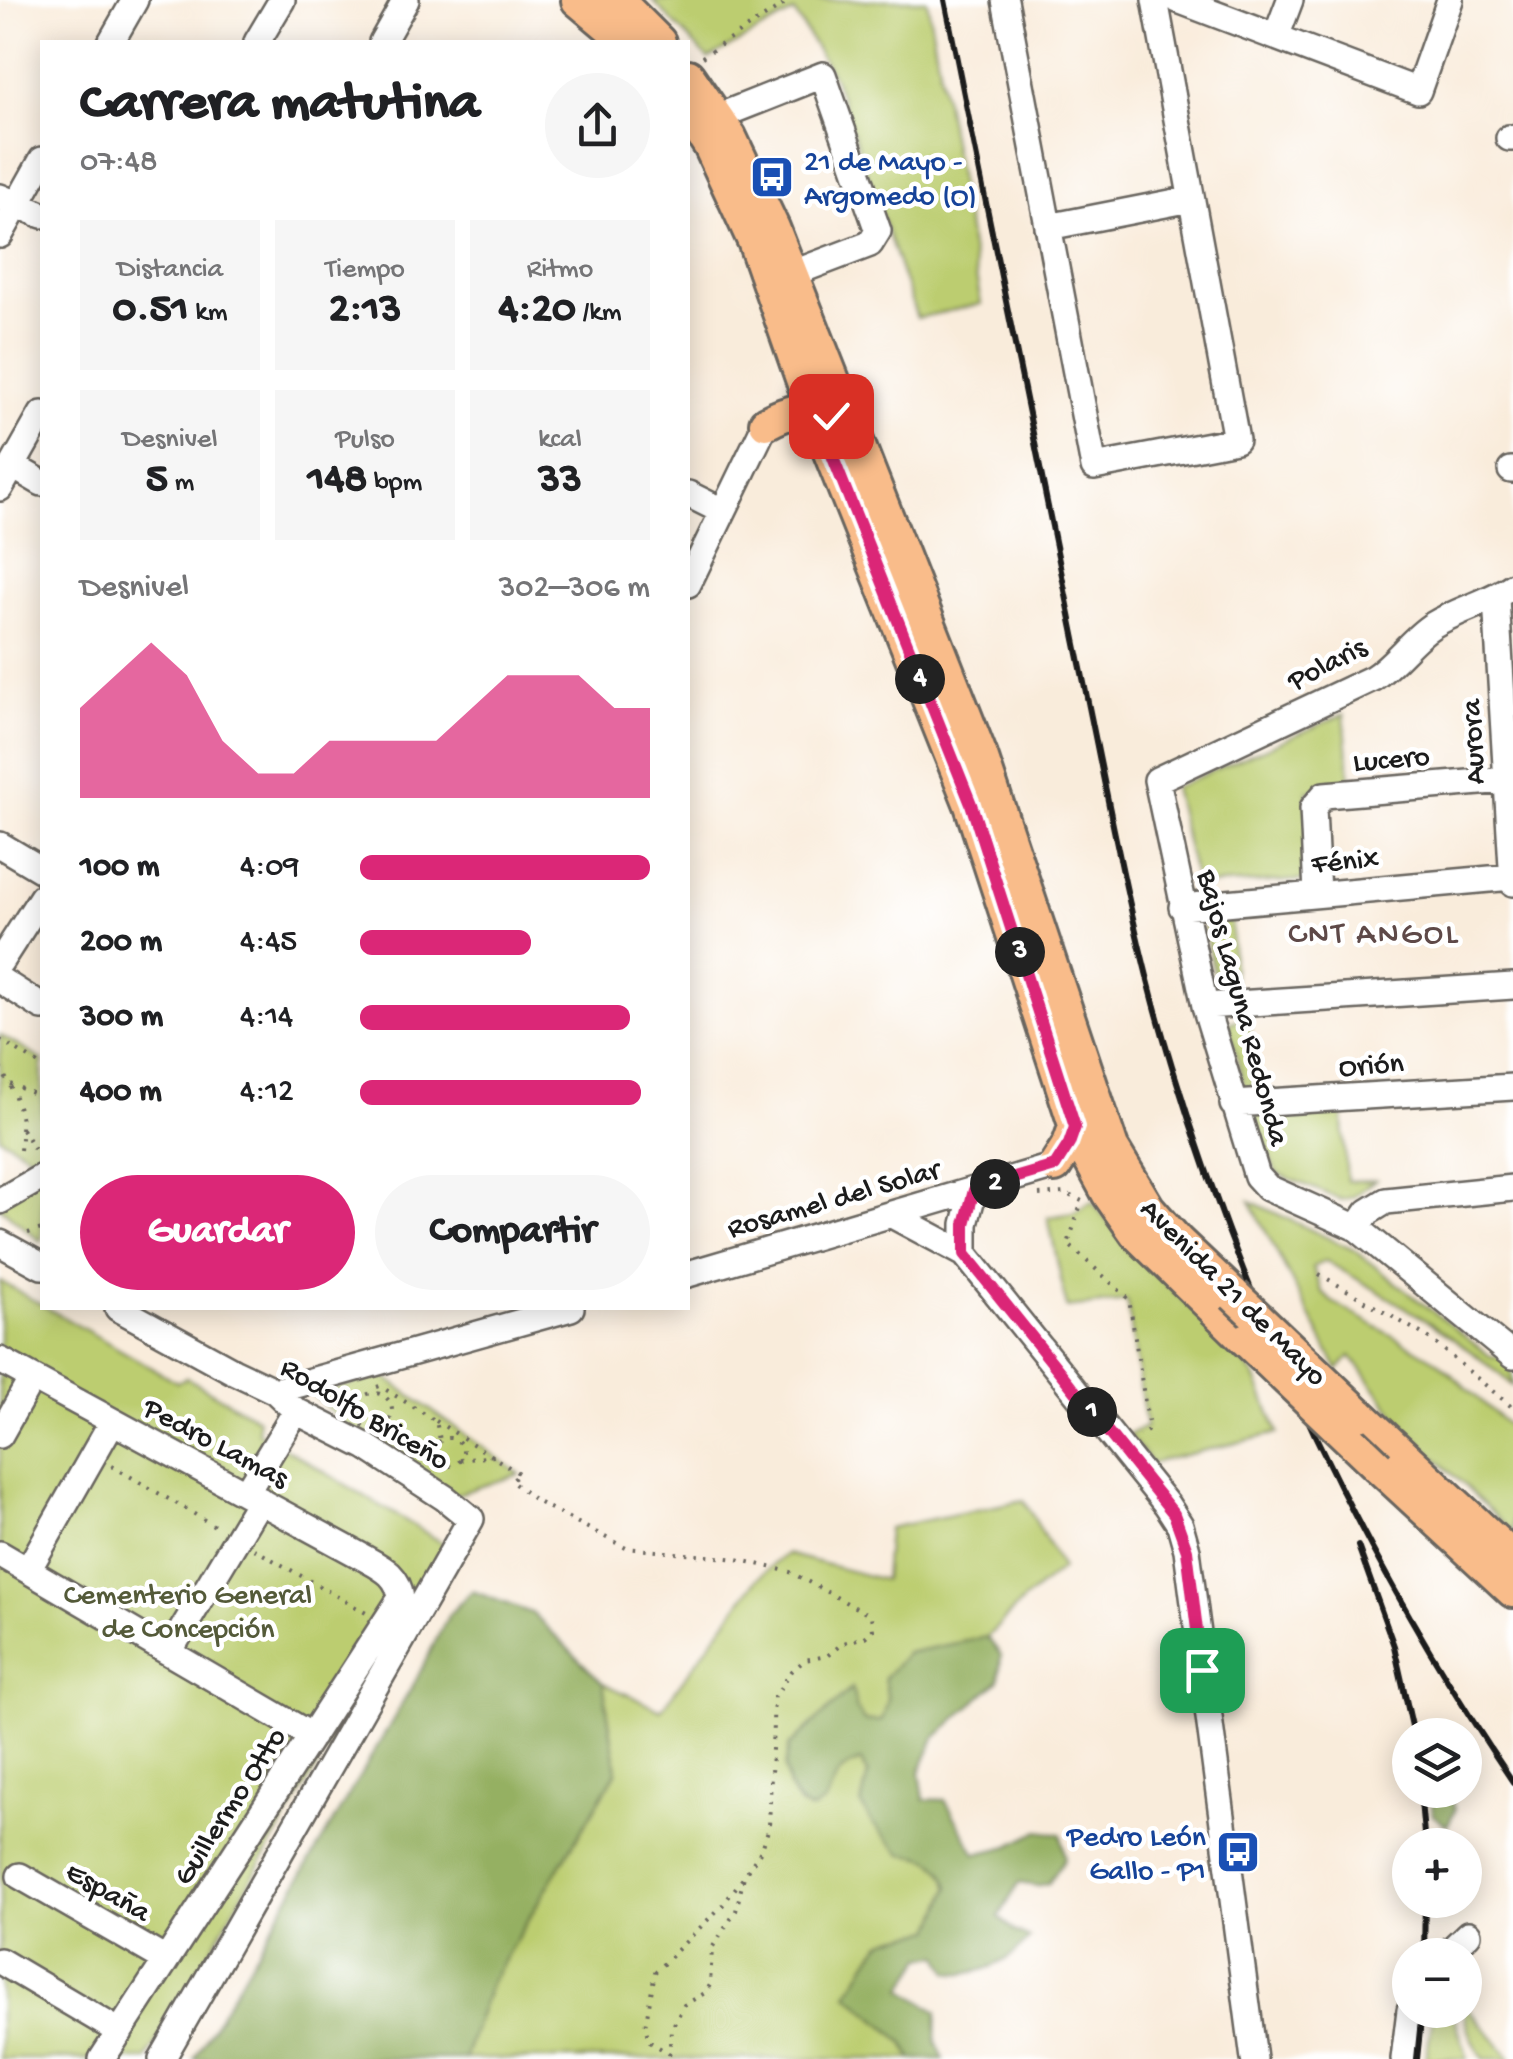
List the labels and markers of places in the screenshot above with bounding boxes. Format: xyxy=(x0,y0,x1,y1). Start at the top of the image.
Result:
place label: 21 de Mayo - Argomedo (O) xyxy=(804,147,977,216)
bus stop icon: 21 de Mayo - Argomedo (O) xyxy=(749,154,795,200)
pin xyxy=(789,374,874,459)
pin: 4 xyxy=(895,654,945,704)
pin: 3 xyxy=(995,927,1045,977)
pin: 2 xyxy=(970,1159,1020,1209)
pin: 1 xyxy=(1067,1387,1117,1437)
pin xyxy=(1160,1628,1245,1713)
place label: Pedro León Gallo - P1 xyxy=(1066,1822,1206,1891)
bus stop icon: Pedro León Gallo - P1 xyxy=(1215,1829,1261,1875)

